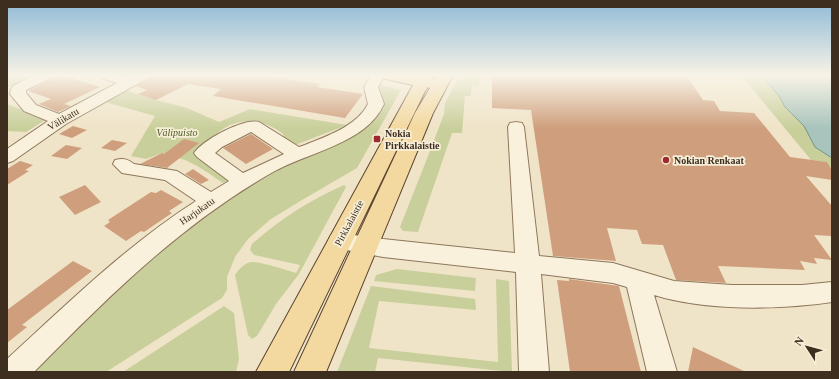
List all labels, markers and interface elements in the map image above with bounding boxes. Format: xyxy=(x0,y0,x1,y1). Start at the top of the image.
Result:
street label: Välikatu xyxy=(45,105,81,133)
park label: Välipuisto xyxy=(156,127,198,138)
place label: Nokia Pirkkalaistie xyxy=(385,128,440,151)
marker: Nokia Pirkkalaistie xyxy=(372,134,382,144)
marker: Nokian Renkaat xyxy=(661,155,671,165)
place label: Nokian Renkaat xyxy=(674,155,744,166)
street label: Harjukatu xyxy=(177,195,217,227)
street label: Pirkkalaistie xyxy=(332,198,366,248)
north arrow xyxy=(787,327,827,367)
text: N xyxy=(792,334,806,348)

